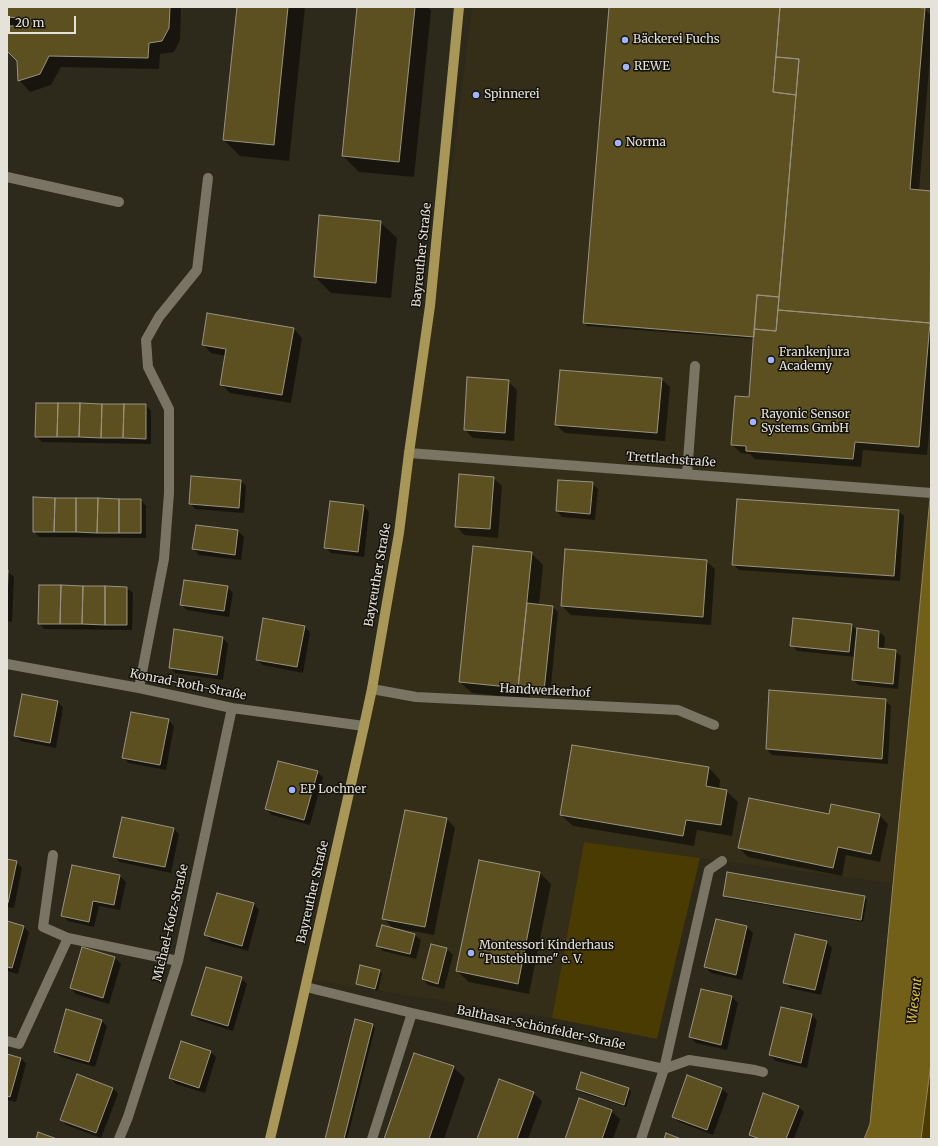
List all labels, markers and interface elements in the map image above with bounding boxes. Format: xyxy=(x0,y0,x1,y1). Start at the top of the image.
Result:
scale bar xyxy=(10,8,78,34)
text: 20 m xyxy=(15,15,44,30)
place label: Bäckerei Fuchs xyxy=(633,33,720,47)
marker: Bäckerei Fuchs xyxy=(620,35,630,45)
place label: REWE xyxy=(634,60,670,74)
marker: REWE xyxy=(621,62,631,72)
place label: Spinnerei xyxy=(484,88,540,102)
marker: Spinnerei xyxy=(471,90,481,100)
place label: Norma xyxy=(626,136,666,150)
marker: Norma xyxy=(613,138,623,148)
street label: Bayreuther Straße xyxy=(409,202,435,308)
place label: Frankenjura Academy xyxy=(779,346,850,374)
marker: Frankenjura Academy xyxy=(766,355,776,365)
place label: Rayonic Sensor Systems GmbH xyxy=(761,408,850,436)
marker: Rayonic Sensor Systems GmbH xyxy=(748,417,758,427)
street label: Trettlachstraße xyxy=(626,450,716,470)
street label: Bayreuther Straße xyxy=(362,522,394,628)
street label: Konrad-Roth-Straße xyxy=(129,667,247,703)
street label: Handwerkerhof xyxy=(499,681,591,701)
place label: EP Lochner xyxy=(300,783,366,797)
marker: EP Lochner xyxy=(287,785,297,795)
street label: Bayreuther Straße xyxy=(294,839,332,945)
street label: Michael-Kotz-Straße xyxy=(150,863,192,983)
place label: Montessori Kinderhaus "Pusteblume" e. V. xyxy=(479,939,614,967)
marker: Montessori Kinderhaus "Pusteblume" e. V. xyxy=(466,948,476,958)
water label: Wiesent xyxy=(904,977,926,1025)
street label: Balthasar-Schönfelder-Straße xyxy=(455,1003,627,1053)

